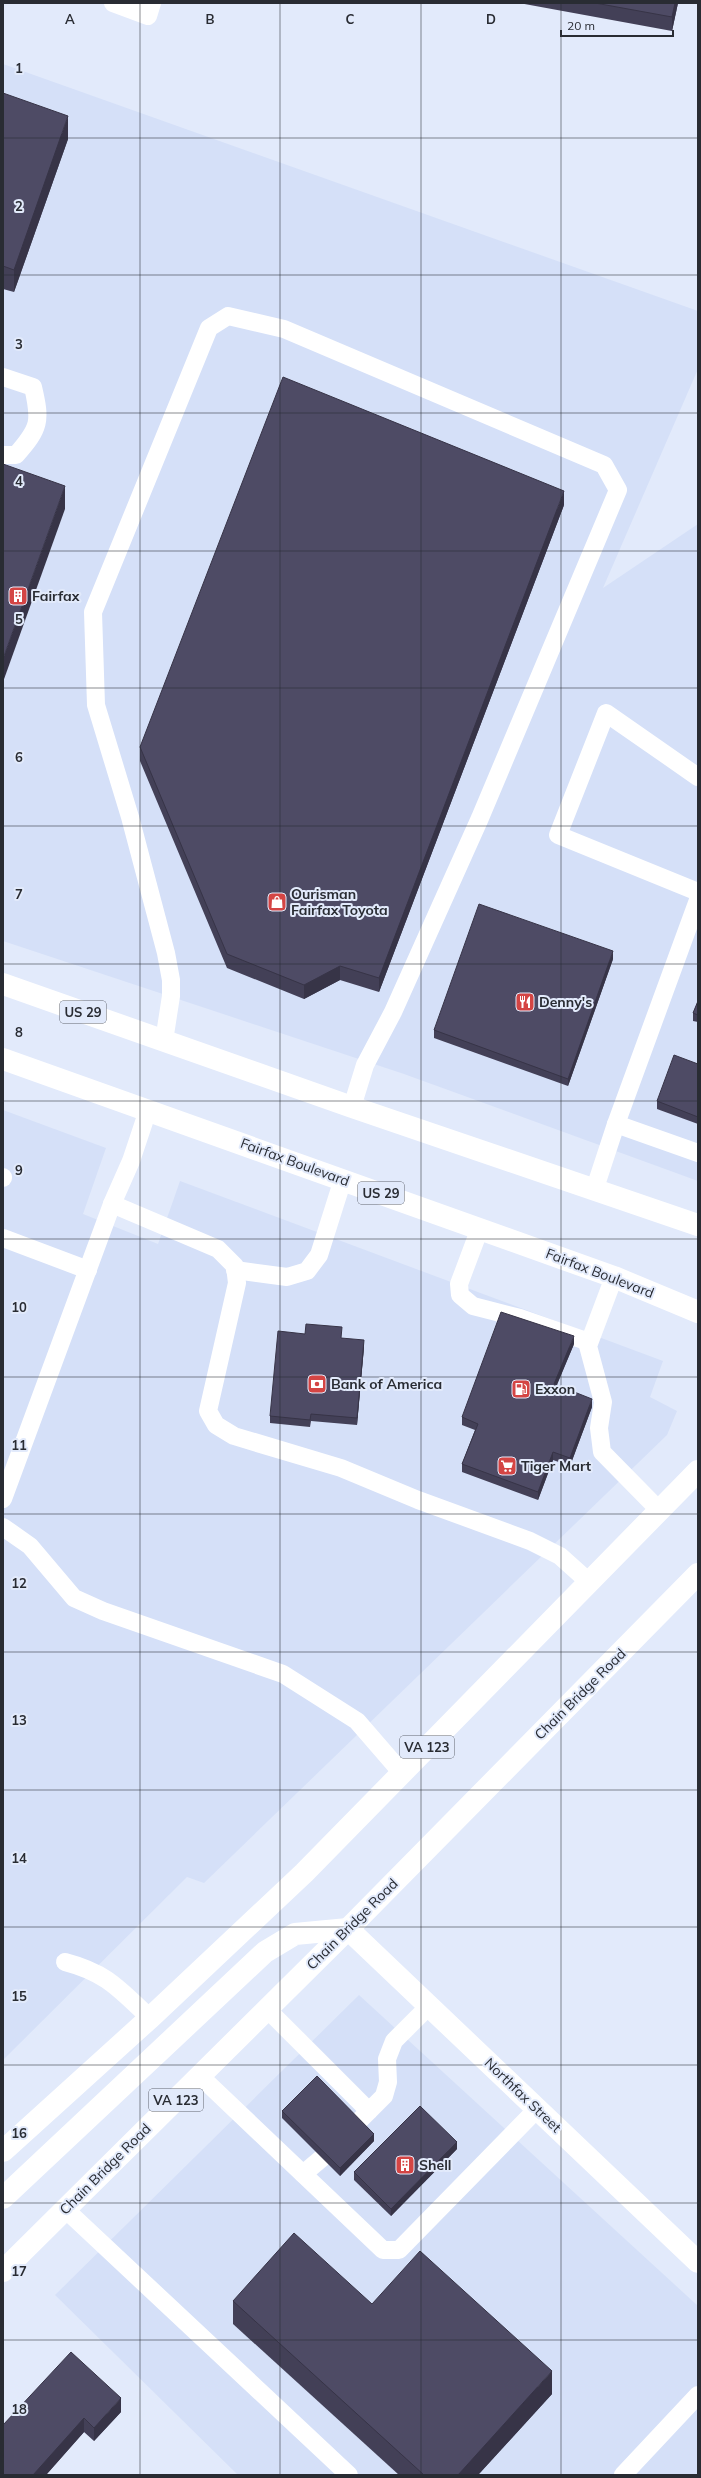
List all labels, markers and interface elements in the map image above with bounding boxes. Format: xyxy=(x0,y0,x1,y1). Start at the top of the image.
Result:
text: A xyxy=(65,11,75,27)
text: B xyxy=(206,11,215,27)
text: C xyxy=(346,11,355,27)
text: D xyxy=(486,11,496,27)
scale bar xyxy=(561,12,673,38)
text: 20 m xyxy=(567,18,595,33)
text: 1 xyxy=(15,60,23,76)
text: 2 xyxy=(15,198,23,214)
text: 3 xyxy=(15,336,23,352)
text: 4 xyxy=(15,473,23,489)
building icon: Fairfax xyxy=(7,585,29,607)
place label: Fairfax xyxy=(32,587,80,605)
text: 5 xyxy=(15,611,23,627)
text: 6 xyxy=(15,749,23,765)
place label: Ourisman Fairfax Toyota xyxy=(291,885,388,919)
text: 7 xyxy=(15,886,23,902)
shop icon: Ourisman Fairfax Toyota xyxy=(266,891,288,913)
restaurant icon: Denny's xyxy=(514,991,536,1013)
place label: Denny's xyxy=(539,993,592,1011)
road number: US 29 xyxy=(60,1001,106,1023)
text: 8 xyxy=(15,1024,23,1040)
street label: Fairfax Boulevard xyxy=(238,1134,352,1190)
text: 9 xyxy=(15,1162,23,1178)
road number: US 29 xyxy=(358,1182,404,1204)
street label: Fairfax Boulevard xyxy=(543,1244,657,1302)
text: 10 xyxy=(11,1299,27,1315)
bank icon: Bank of America xyxy=(306,1373,328,1395)
place label: Bank of America xyxy=(331,1375,442,1393)
fuel station icon: Exxon xyxy=(510,1378,532,1400)
place label: Exxon xyxy=(535,1380,575,1398)
text: 11 xyxy=(11,1437,27,1453)
supermarket icon: Tiger Mart xyxy=(496,1455,518,1477)
place label: Tiger Mart xyxy=(521,1457,592,1475)
text: 12 xyxy=(11,1575,27,1591)
street label: Chain Bridge Road xyxy=(531,1645,629,1743)
text: 13 xyxy=(11,1712,27,1728)
road number: VA 123 xyxy=(400,1736,454,1758)
text: 14 xyxy=(11,1850,27,1866)
street label: Chain Bridge Road xyxy=(303,1875,401,1973)
text: 15 xyxy=(11,1988,27,2004)
street label: Northfax Street xyxy=(481,2054,565,2136)
road number: VA 123 xyxy=(149,2089,203,2111)
street label: Chain Bridge Road xyxy=(56,2120,154,2218)
text: 16 xyxy=(11,2125,27,2141)
building icon: Shell xyxy=(394,2154,416,2176)
place label: Shell xyxy=(419,2156,451,2174)
text: 17 xyxy=(11,2263,27,2279)
text: 18 xyxy=(11,2401,27,2417)

